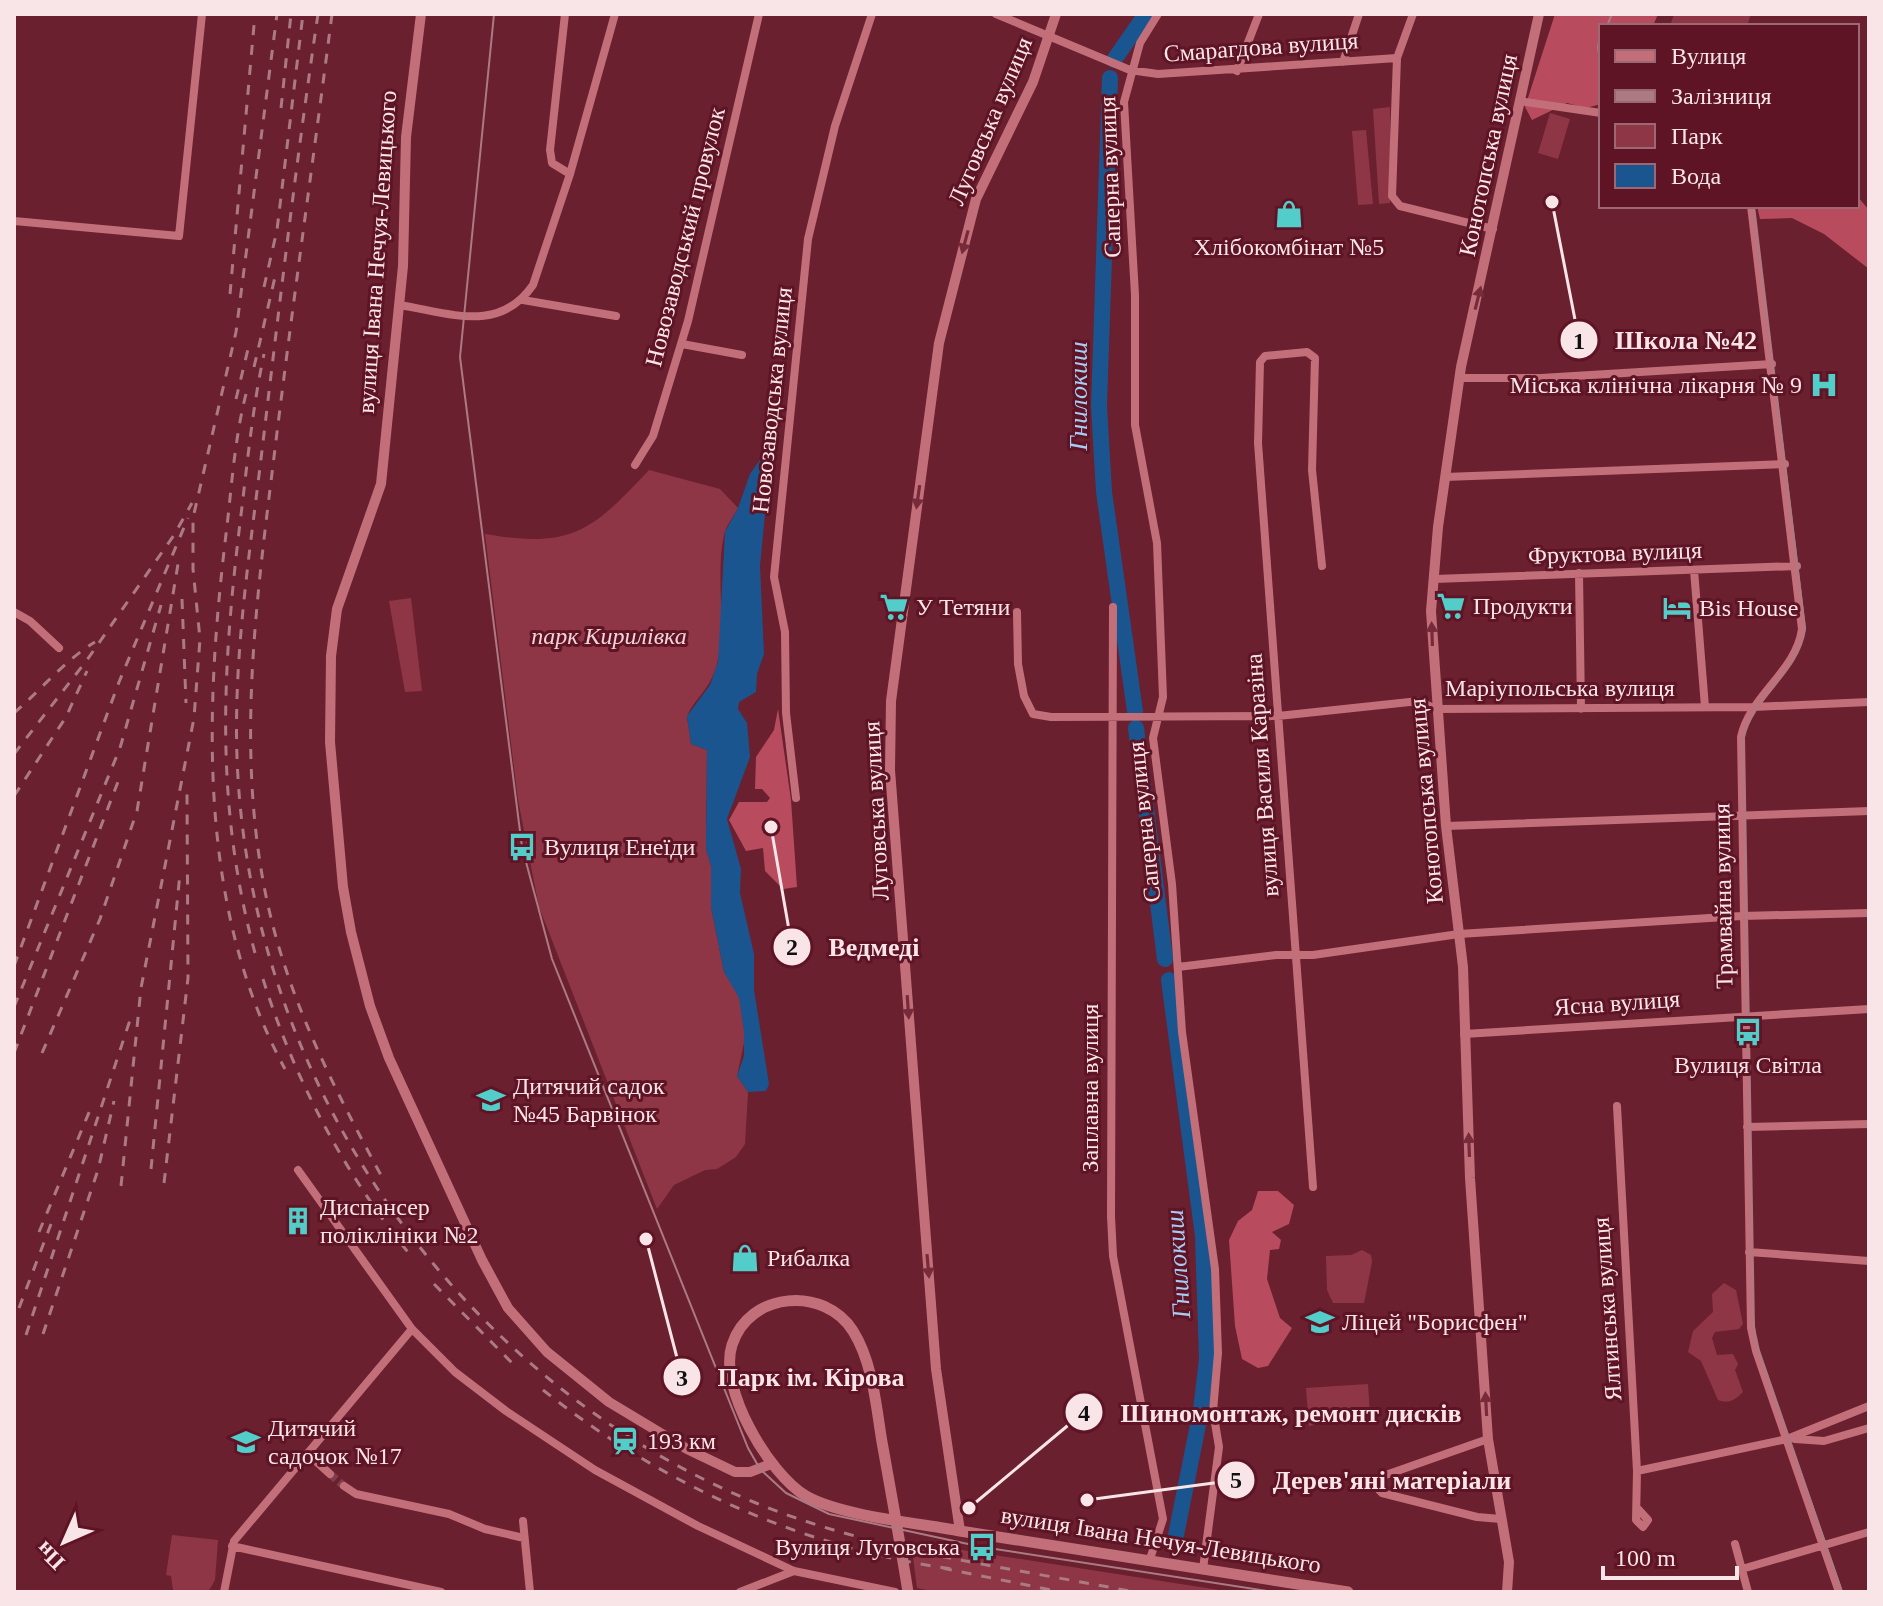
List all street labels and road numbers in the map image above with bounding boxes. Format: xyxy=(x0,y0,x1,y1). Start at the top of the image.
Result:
street label: Смарагдова вулиця xyxy=(1163,27,1359,67)
street label: Луговська вулиця xyxy=(943,33,1037,209)
street label: Конотопська вулиця xyxy=(1454,52,1522,258)
street label: вулиця Івана Нечуя-Левицького xyxy=(353,90,401,414)
street label: Саперна вулиця xyxy=(1094,96,1126,258)
street label: Новозаводський провулок xyxy=(640,104,730,369)
street label: Новозаводська вулиця xyxy=(747,286,797,514)
street label: Фруктова вулиця xyxy=(1528,537,1702,569)
street label: вулиця Василя Каразіна xyxy=(1240,652,1283,898)
street label: Маріупольська вулиця xyxy=(1445,675,1675,701)
street label: Конотопська вулиця xyxy=(1404,697,1448,905)
street label: Луговська вулиця xyxy=(858,721,894,901)
street label: Саперна вулиця xyxy=(1123,740,1165,904)
street label: Трамвайна вулиця xyxy=(1708,803,1738,989)
street label: Ясна вулиця xyxy=(1553,986,1681,1020)
street label: Заплавна вулиця xyxy=(1077,1004,1103,1172)
street label: Ялтинська вулиця xyxy=(1588,1216,1626,1402)
street label: вулиця Івана Нечуя-Левицького xyxy=(999,1502,1323,1578)

